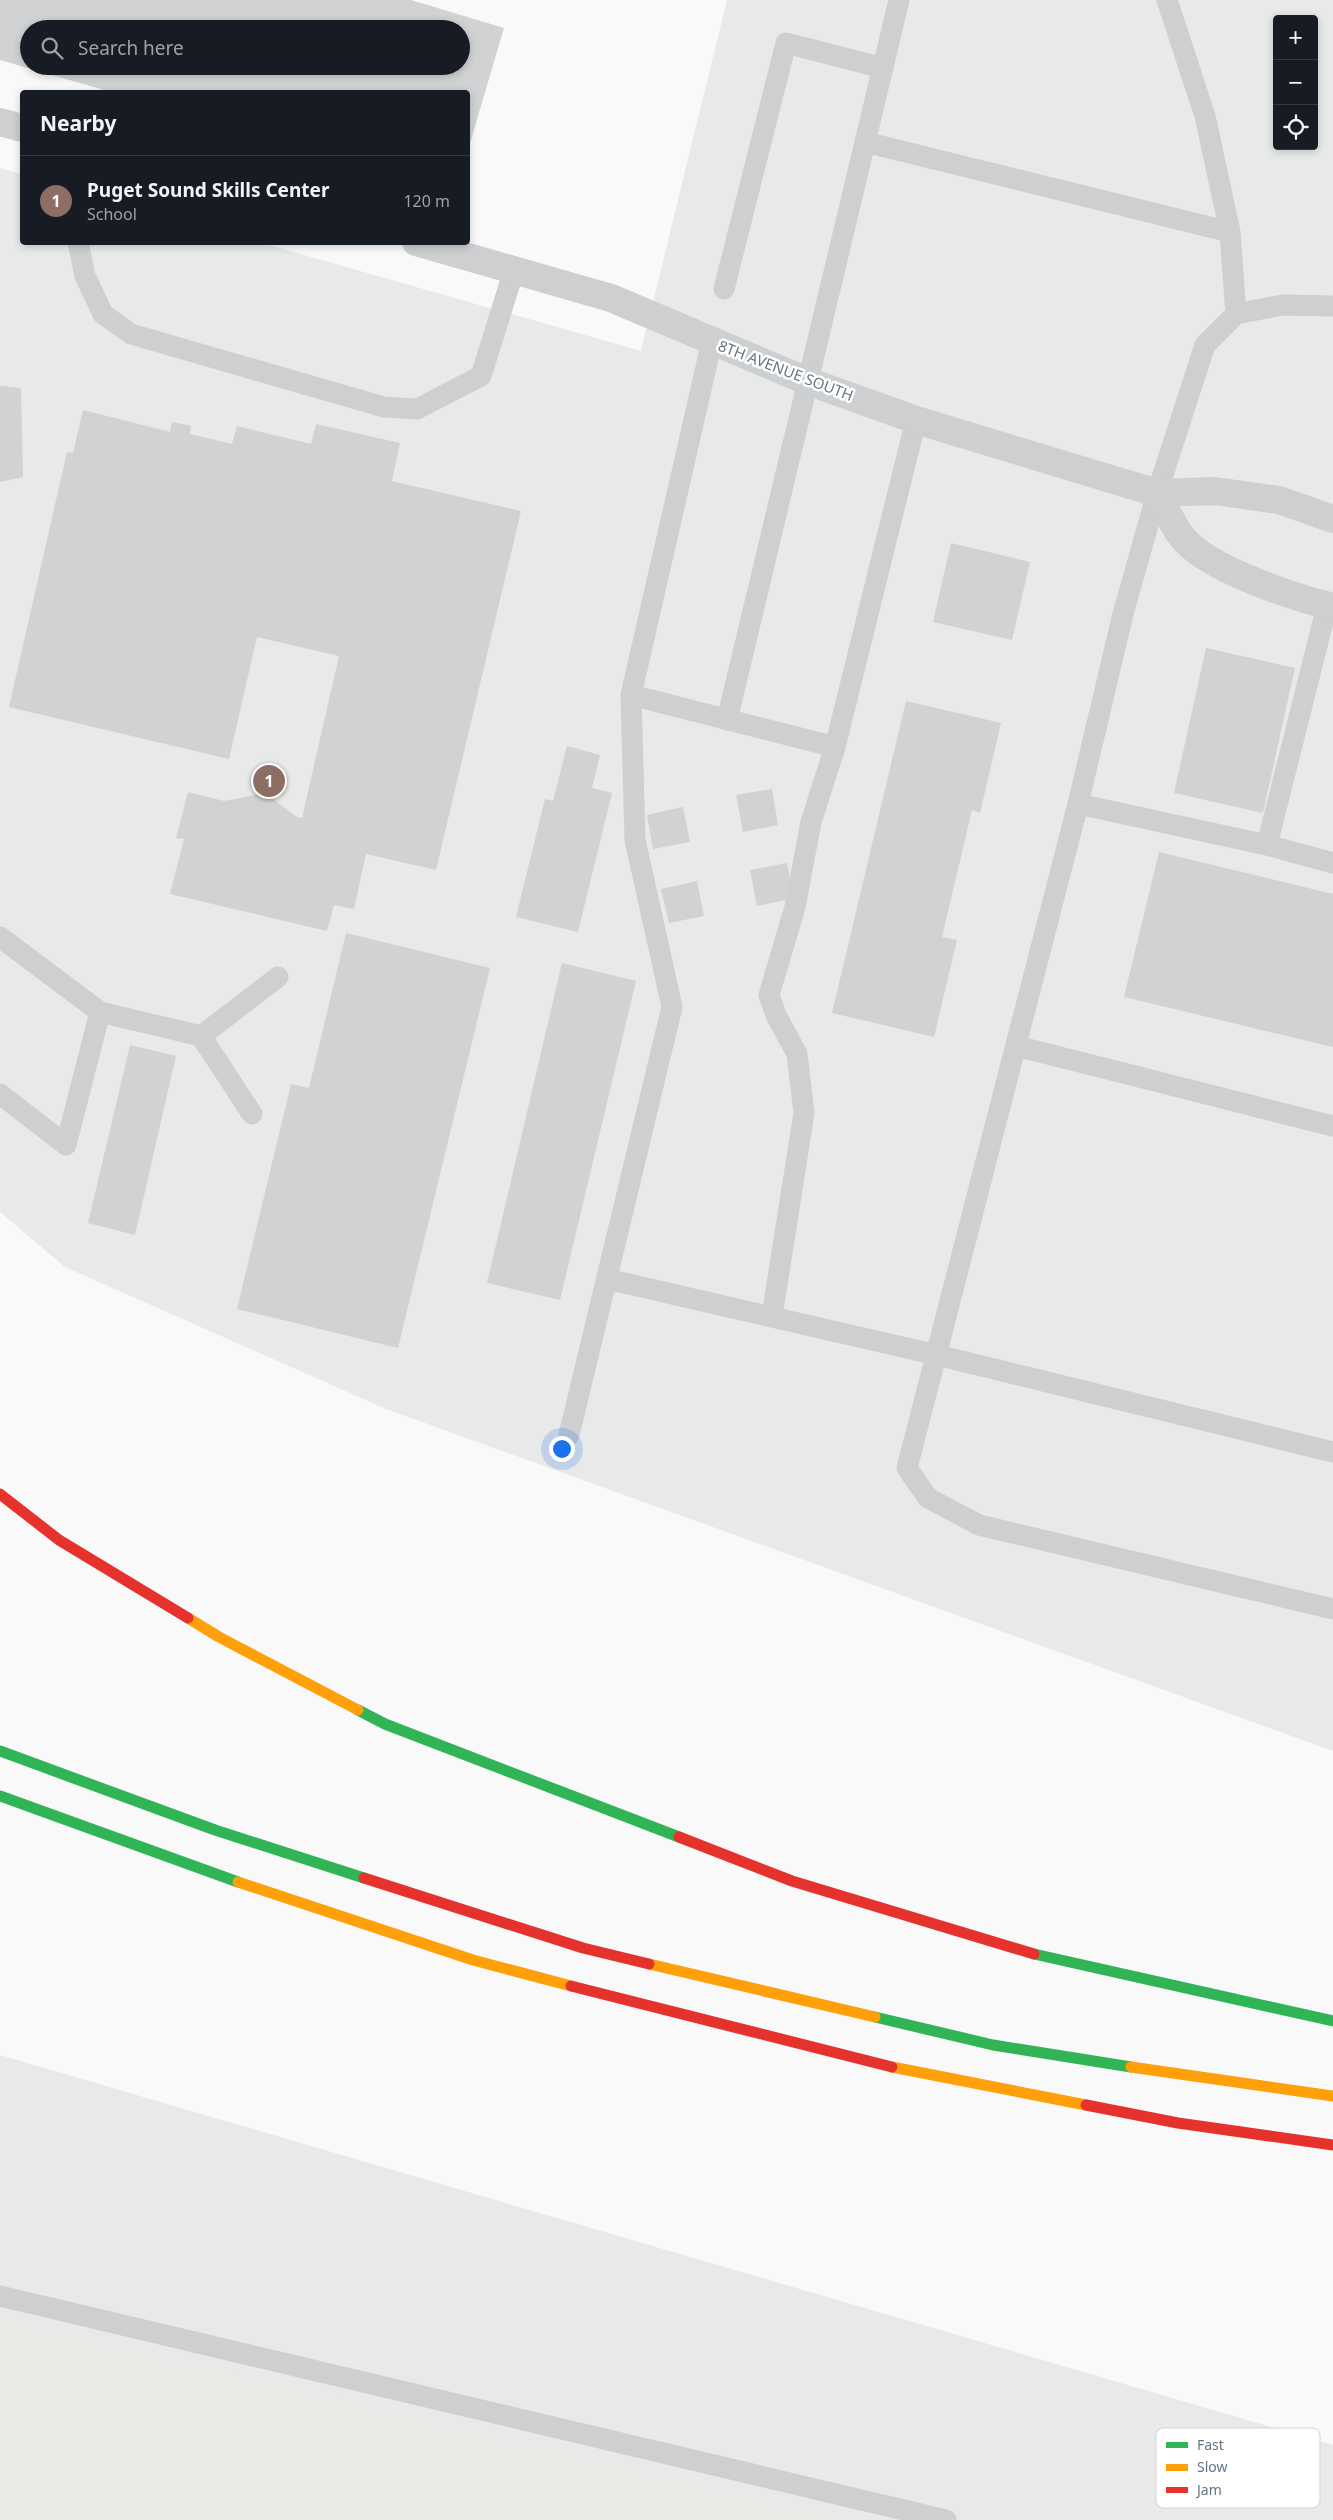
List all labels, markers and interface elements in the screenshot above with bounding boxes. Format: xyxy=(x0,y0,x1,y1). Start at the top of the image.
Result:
map controls xyxy=(1273,15,1318,150)
button: + xyxy=(1273,15,1318,60)
search box xyxy=(20,20,470,75)
icon: search xyxy=(38,34,66,62)
text: Search here xyxy=(78,35,184,61)
button: − xyxy=(1273,60,1318,105)
button: locate xyxy=(1273,105,1318,150)
text: Nearby xyxy=(40,109,116,137)
text: Puget Sound Skills Center xyxy=(87,177,329,203)
text: 1 xyxy=(51,190,61,212)
text: 120 m xyxy=(403,190,450,212)
text: School xyxy=(87,203,137,225)
street label: 8TH AVENUE SOUTH xyxy=(716,335,856,405)
pin: 1 xyxy=(253,762,285,800)
your location xyxy=(549,1436,575,1462)
legend xyxy=(1156,2428,1320,2508)
text: Fast xyxy=(1197,2435,1224,2454)
text: Slow xyxy=(1197,2457,1228,2476)
text: Jam xyxy=(1195,2480,1222,2499)

